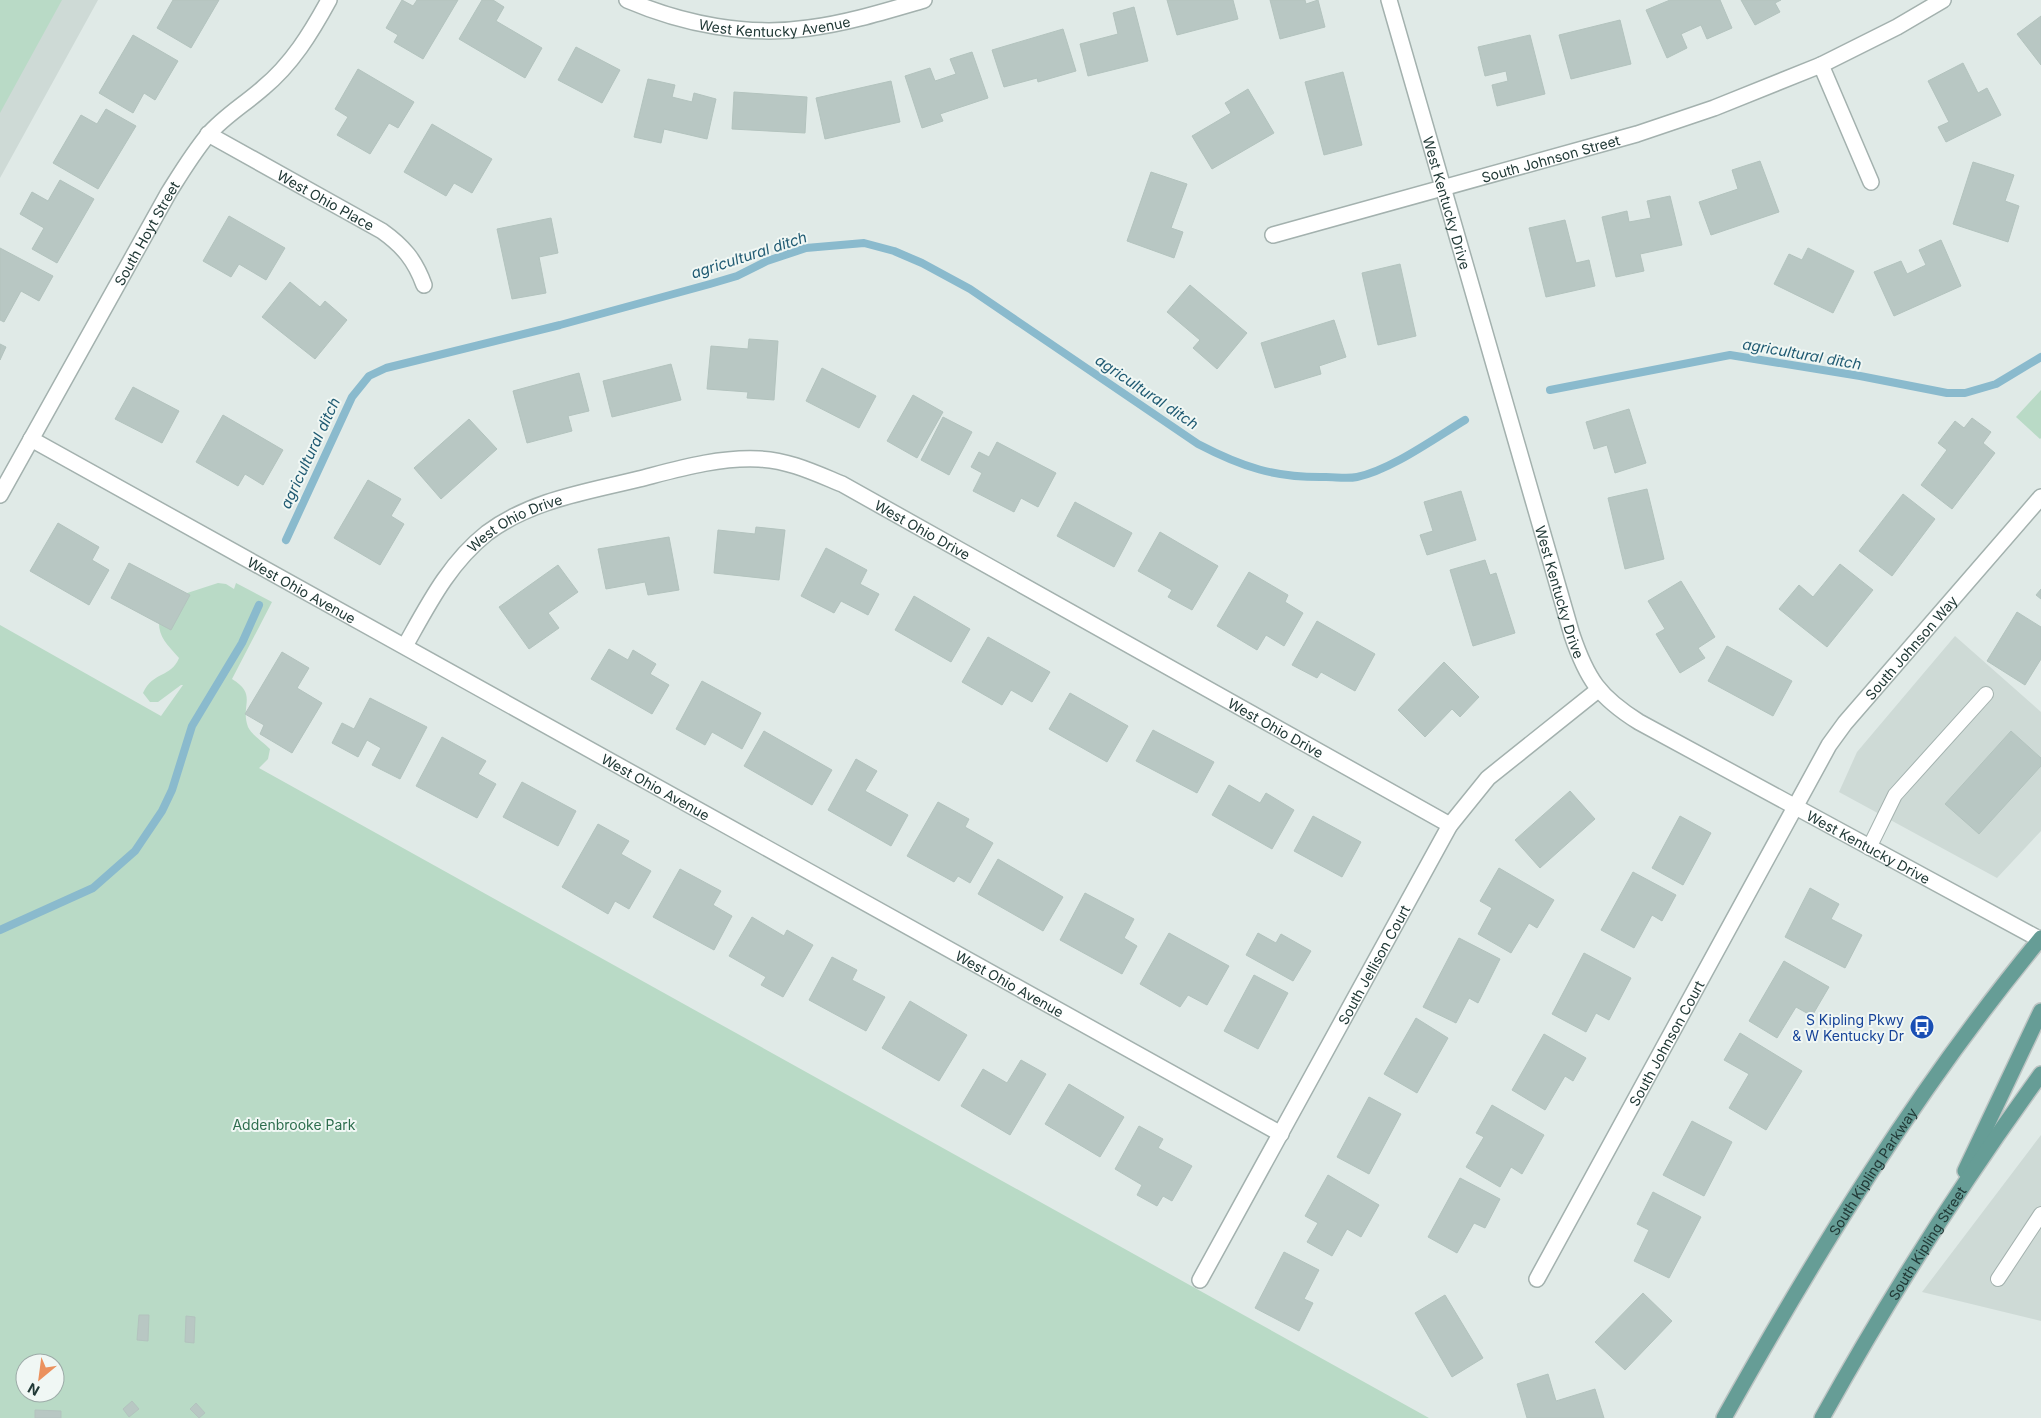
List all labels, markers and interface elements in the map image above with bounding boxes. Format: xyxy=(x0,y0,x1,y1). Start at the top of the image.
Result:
street label: West Kentucky Avenue xyxy=(698,12,852,39)
street label: South Johnson Street xyxy=(1479,131,1622,185)
street label: West Kentucky Drive xyxy=(1420,134,1475,271)
street label: West Ohio Place xyxy=(274,166,377,234)
street label: South Hoyt Street xyxy=(110,177,183,288)
water label: agricultural ditch xyxy=(689,227,809,283)
water label: agricultural ditch xyxy=(1741,334,1863,374)
water label: agricultural ditch xyxy=(1092,350,1202,434)
water label: agricultural ditch xyxy=(276,394,344,512)
street label: West Ohio Drive xyxy=(463,490,564,555)
street label: West Ohio Drive xyxy=(872,496,973,563)
street label: West Kentucky Drive xyxy=(1532,523,1588,661)
street label: West Ohio Avenue xyxy=(245,553,359,627)
street label: South Johnson Way xyxy=(1861,592,1960,703)
street label: West Ohio Drive xyxy=(1225,694,1327,761)
street label: West Ohio Avenue xyxy=(599,750,713,823)
street label: West Kentucky Drive xyxy=(1804,806,1933,887)
street label: South Jellison Court xyxy=(1334,901,1413,1027)
street label: West Ohio Avenue xyxy=(953,946,1067,1020)
street label: South Johnson Court xyxy=(1625,977,1707,1109)
place label: S Kipling Pkwy & W Kentucky Dr xyxy=(1792,1011,1904,1044)
bus stop icon: S Kipling Pkwy & W Kentucky Dr xyxy=(1909,1014,1935,1040)
street label: South Kipling Parkway xyxy=(1825,1104,1920,1238)
park label: Addenbrooke Park xyxy=(232,1116,356,1133)
street label: South Kipling Street xyxy=(1884,1183,1969,1303)
north arrow xyxy=(15,1353,65,1403)
text: N xyxy=(25,1380,42,1400)

